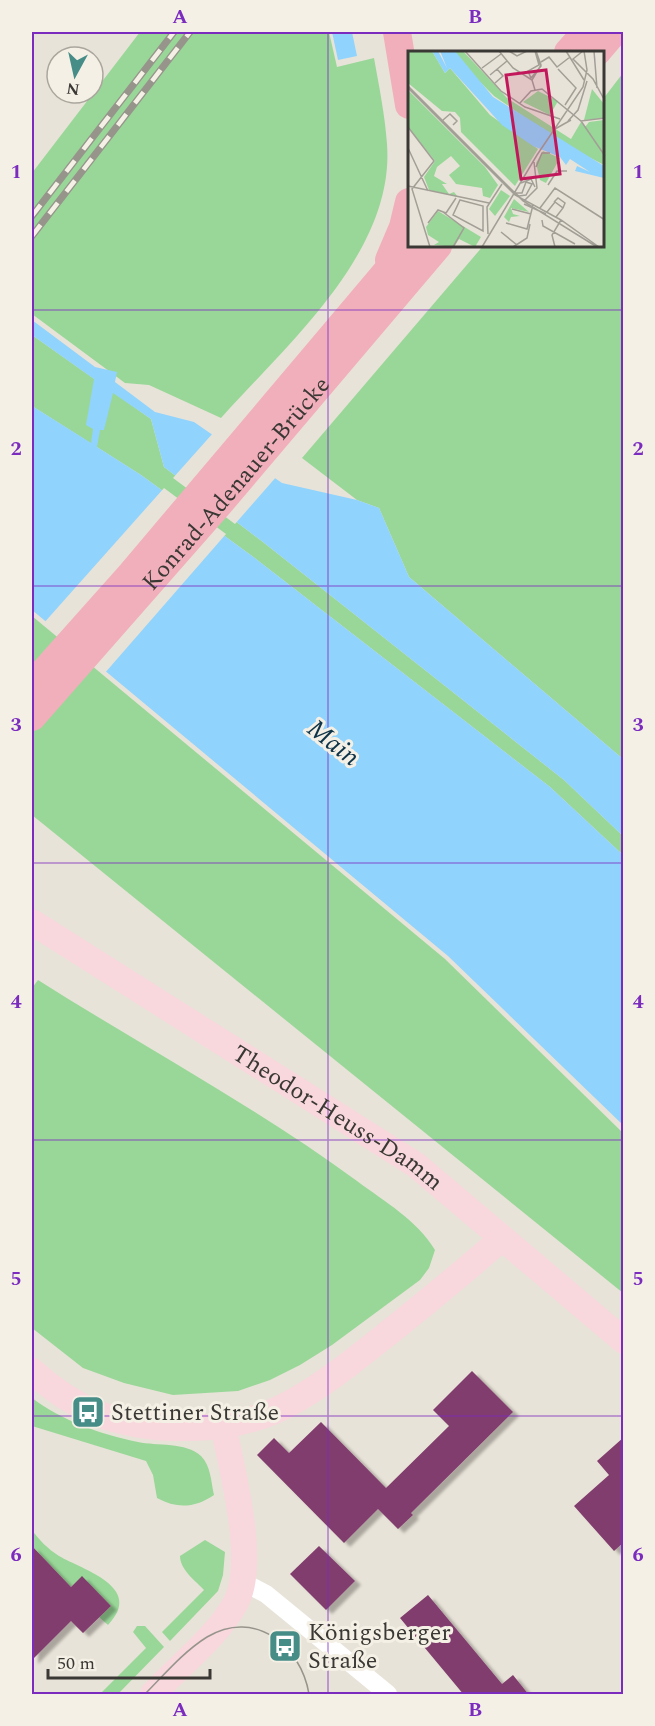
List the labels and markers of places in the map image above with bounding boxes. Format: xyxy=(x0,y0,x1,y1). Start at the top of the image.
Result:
bus stop icon: Stettiner Straße xyxy=(70,1394,106,1430)
place label: Stettiner Straße xyxy=(111,1395,279,1431)
place label: Königsberger Straße xyxy=(308,1615,451,1679)
bus stop icon: Königsberger Straße xyxy=(267,1628,303,1664)

